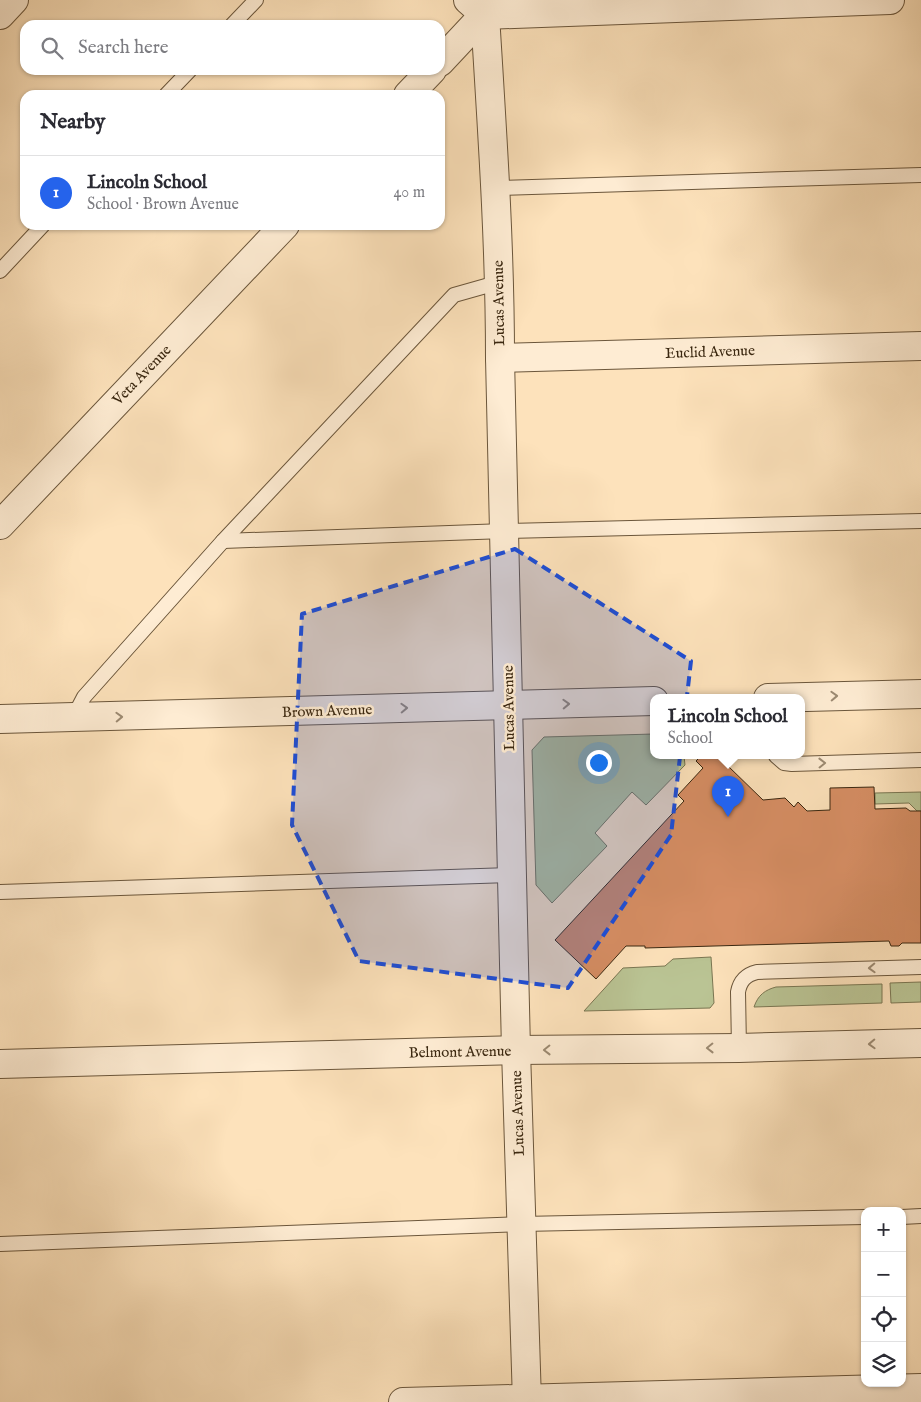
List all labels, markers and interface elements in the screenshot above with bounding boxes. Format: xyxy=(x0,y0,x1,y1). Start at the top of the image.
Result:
search box xyxy=(20,20,445,75)
icon: search xyxy=(38,34,66,62)
text: Search here xyxy=(78,36,169,60)
text: Nearby xyxy=(40,109,105,136)
text: Lincoln School xyxy=(87,171,207,195)
text: 1 xyxy=(53,183,59,203)
text: 40 m xyxy=(393,183,425,203)
text: School · Brown Avenue xyxy=(87,195,239,215)
street label: Lucas Avenue xyxy=(489,260,509,346)
street label: Veta Avenue xyxy=(108,341,176,410)
street label: Euclid Avenue xyxy=(665,341,755,363)
street label: Lucas Avenue xyxy=(499,665,519,751)
one-way arrow xyxy=(831,691,839,702)
popup xyxy=(650,694,805,759)
one-way arrow xyxy=(562,698,570,709)
street label: Brown Avenue xyxy=(282,700,373,722)
one-way arrow xyxy=(400,703,408,714)
text: Lincoln School xyxy=(667,705,788,729)
one-way arrow xyxy=(115,711,123,722)
text: School xyxy=(667,729,713,749)
your location xyxy=(586,750,612,776)
one-way arrow xyxy=(818,758,826,769)
pin: 1 xyxy=(712,776,744,817)
one-way arrow xyxy=(868,963,876,974)
one-way arrow xyxy=(868,1039,876,1050)
street label: Belmont Avenue xyxy=(408,1042,512,1062)
one-way arrow xyxy=(706,1043,714,1053)
one-way arrow xyxy=(543,1045,551,1055)
street label: Lucas Avenue xyxy=(507,1070,529,1156)
map controls xyxy=(861,1207,906,1387)
button: + xyxy=(861,1207,906,1252)
button: − xyxy=(861,1252,906,1297)
button: locate xyxy=(861,1297,906,1342)
button: layers xyxy=(861,1342,906,1387)

